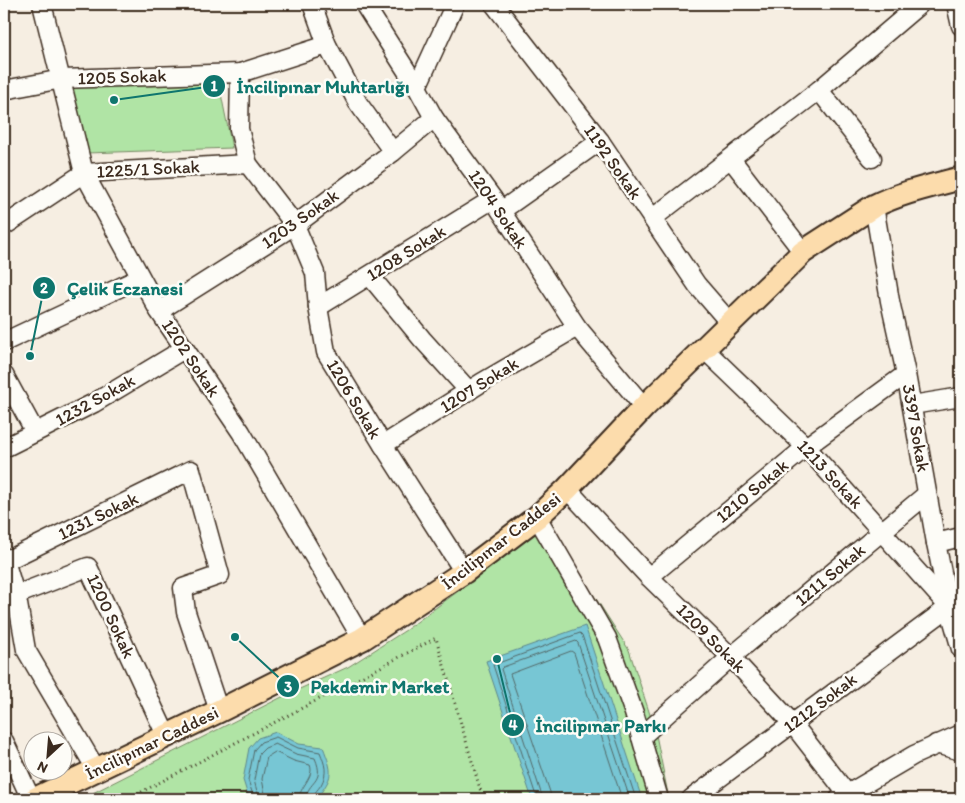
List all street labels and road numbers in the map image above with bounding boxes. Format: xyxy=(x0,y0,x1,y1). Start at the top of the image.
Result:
street label: 1205 Sokak xyxy=(77,64,167,90)
street label: 1192 Sokak xyxy=(579,120,647,204)
street label: 1225/1 Sokak xyxy=(96,155,200,183)
street label: 1204 Sokak xyxy=(464,165,532,253)
street label: 1203 Sokak xyxy=(257,184,343,254)
street label: 1208 Sokak xyxy=(362,220,450,286)
street label: 1202 Sokak xyxy=(157,315,225,401)
street label: 1207 Sokak xyxy=(436,352,522,418)
street label: 1206 Sokak xyxy=(322,355,386,443)
street label: 1232 Sokak xyxy=(51,369,139,431)
street label: 3397 Sokak xyxy=(897,382,935,474)
street label: 1213 Sokak xyxy=(792,435,868,513)
street label: 1210 Sokak xyxy=(711,454,793,528)
street label: 1231 Sokak xyxy=(54,487,142,545)
street label: İncilipınar Caddesi xyxy=(437,488,565,594)
street label: 1211 Sokak xyxy=(790,539,870,611)
street label: 1200 Sokak xyxy=(82,570,140,662)
street label: 1209 Sokak xyxy=(672,599,750,677)
street label: 1212 Sokak xyxy=(779,668,861,738)
street label: İncilipınar Caddesi xyxy=(82,701,222,785)

